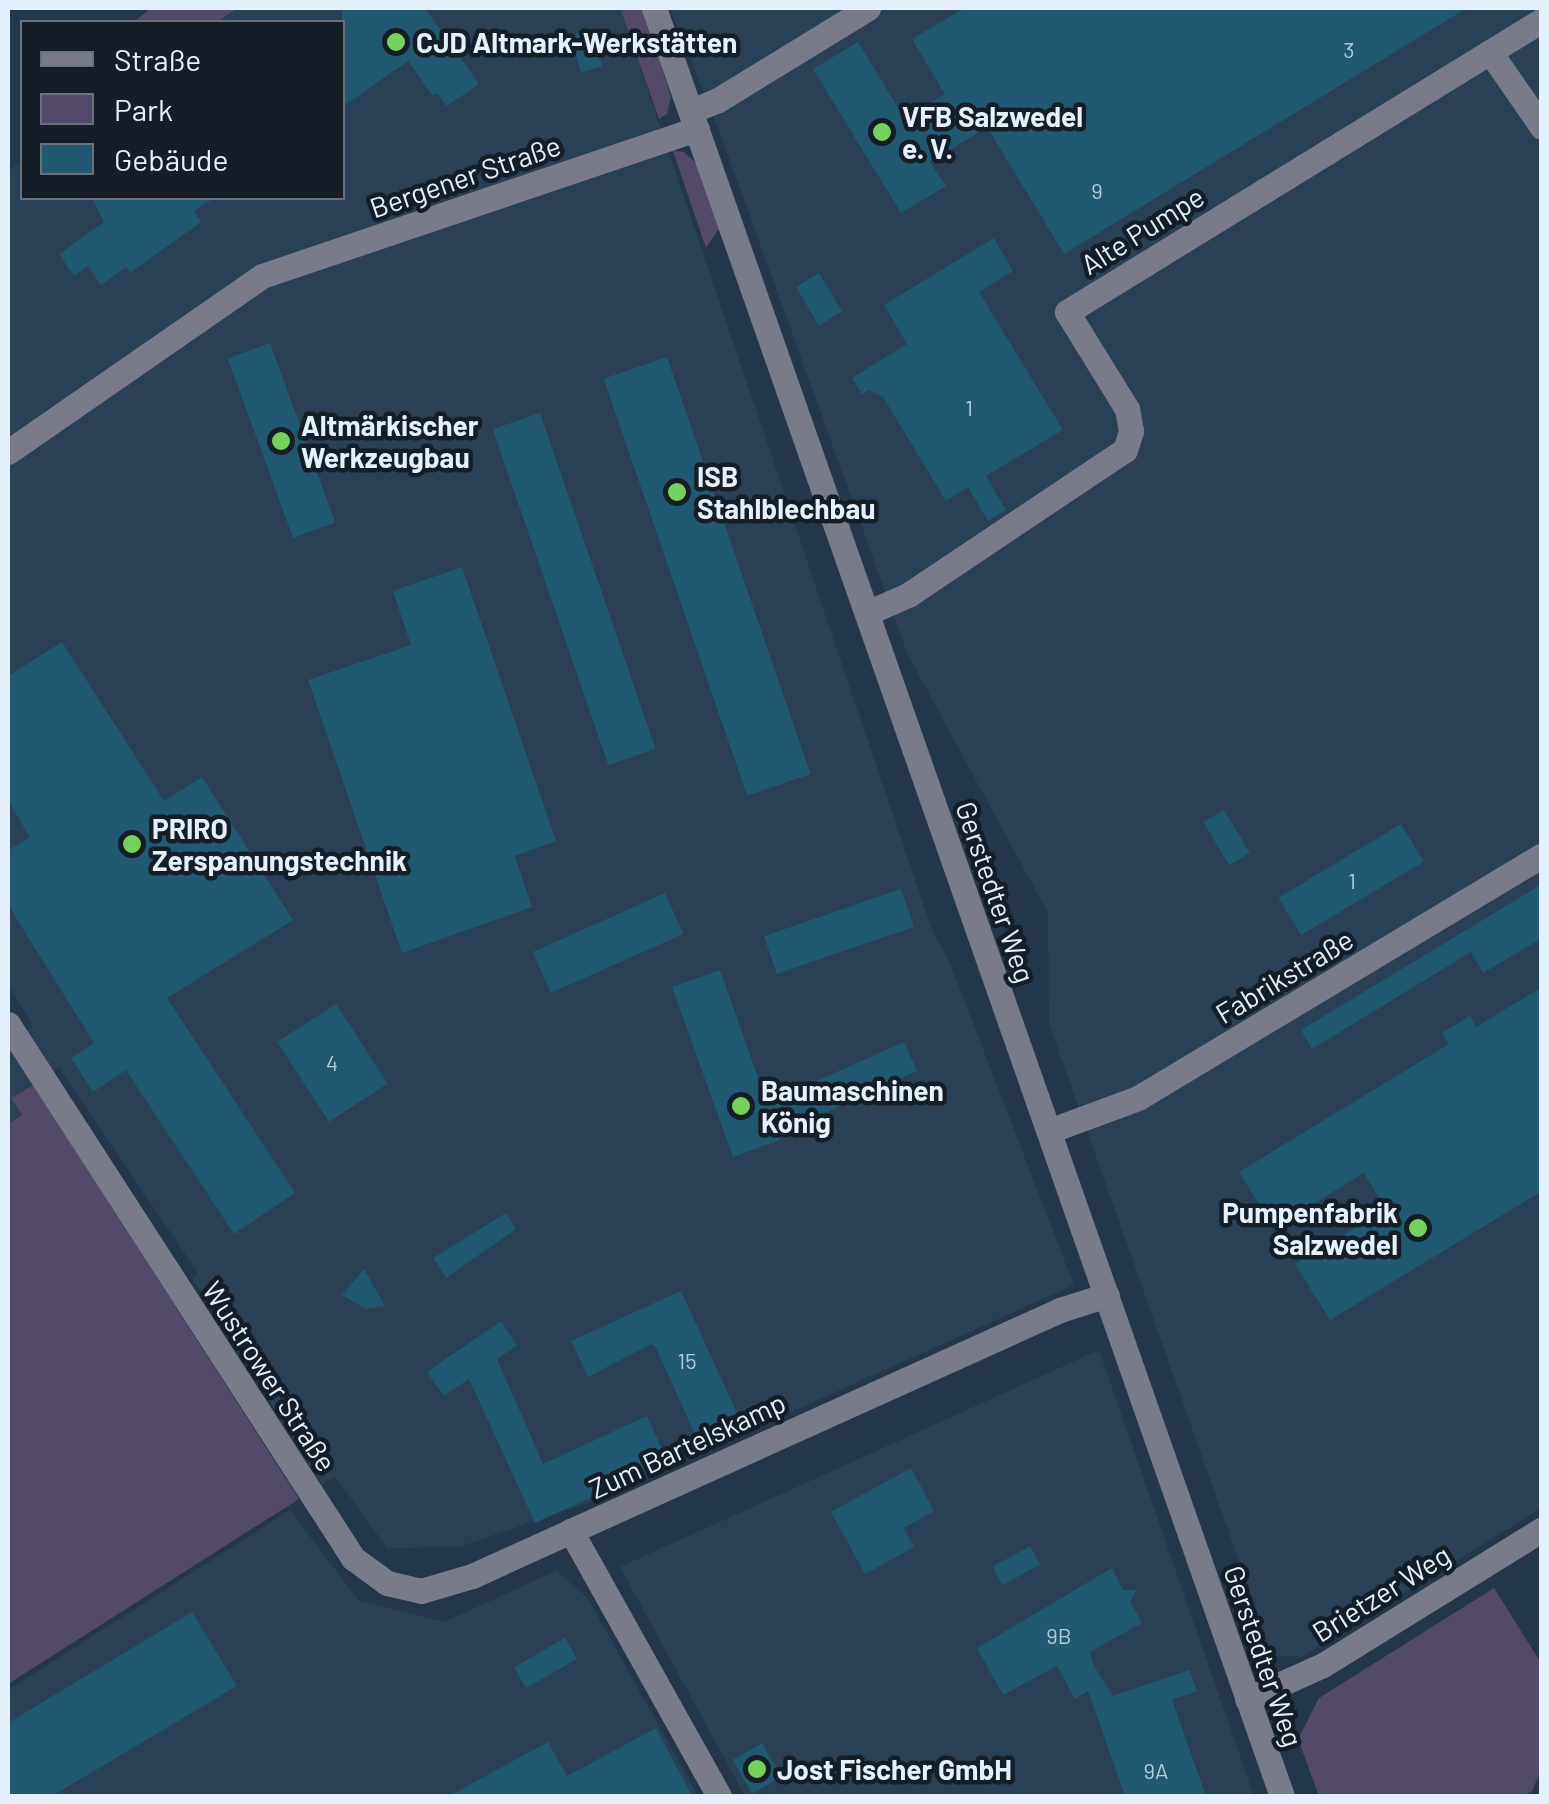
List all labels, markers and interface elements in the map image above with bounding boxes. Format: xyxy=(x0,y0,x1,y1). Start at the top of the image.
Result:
legend xyxy=(20,20,345,200)
place label: CJD Altmark-Werkstätten xyxy=(416,25,737,59)
marker: CJD Altmark-Werkstätten xyxy=(385,31,407,53)
house number: 3 xyxy=(1343,37,1355,63)
text: Straße xyxy=(114,41,201,77)
text: Park xyxy=(114,91,173,127)
place label: VFB Salzwedel e. V. xyxy=(902,99,1083,165)
marker: VFB Salzwedel e. V. xyxy=(871,121,893,143)
street label: Bergener Straße xyxy=(365,128,565,224)
text: Gebäude xyxy=(114,141,228,177)
house number: 9 xyxy=(1091,178,1103,204)
street label: Alte Pumpe xyxy=(1074,179,1210,281)
house number: 1 xyxy=(965,395,973,421)
place label: Altmärkischer Werkzeugbau xyxy=(301,408,479,474)
marker: Altmärkischer Werkzeugbau xyxy=(270,430,292,452)
place label: ISB Stahlblechbau xyxy=(697,459,875,525)
marker: ISB Stahlblechbau xyxy=(666,481,688,503)
street label: Gerstedter Weg xyxy=(949,797,1043,987)
place label: PRIRO Zerspanungstechnik xyxy=(152,811,407,877)
marker: PRIRO Zerspanungstechnik xyxy=(121,833,143,855)
house number: 1 xyxy=(1348,868,1356,894)
street label: Fabrikstraße xyxy=(1209,922,1359,1030)
house number: 4 xyxy=(326,1050,338,1076)
place label: Baumaschinen König xyxy=(761,1073,944,1139)
marker: Baumaschinen König xyxy=(730,1095,752,1117)
place label: Pumpenfabrik Salzwedel xyxy=(1222,1195,1398,1261)
marker: Pumpenfabrik Salzwedel xyxy=(1407,1217,1429,1239)
street label: Wustrower Straße xyxy=(196,1275,344,1477)
house number: 15 xyxy=(677,1348,697,1374)
street label: Zum Bartelskamp xyxy=(584,1385,790,1505)
street label: Brietzer Weg xyxy=(1306,1537,1456,1649)
street label: Gerstedter Weg xyxy=(1217,1561,1311,1751)
house number: 9B xyxy=(1046,1623,1072,1649)
place label: Jost Fischer GmbH xyxy=(777,1752,1012,1786)
marker: Jost Fischer GmbH xyxy=(746,1758,768,1780)
house number: 9A xyxy=(1144,1758,1168,1784)

